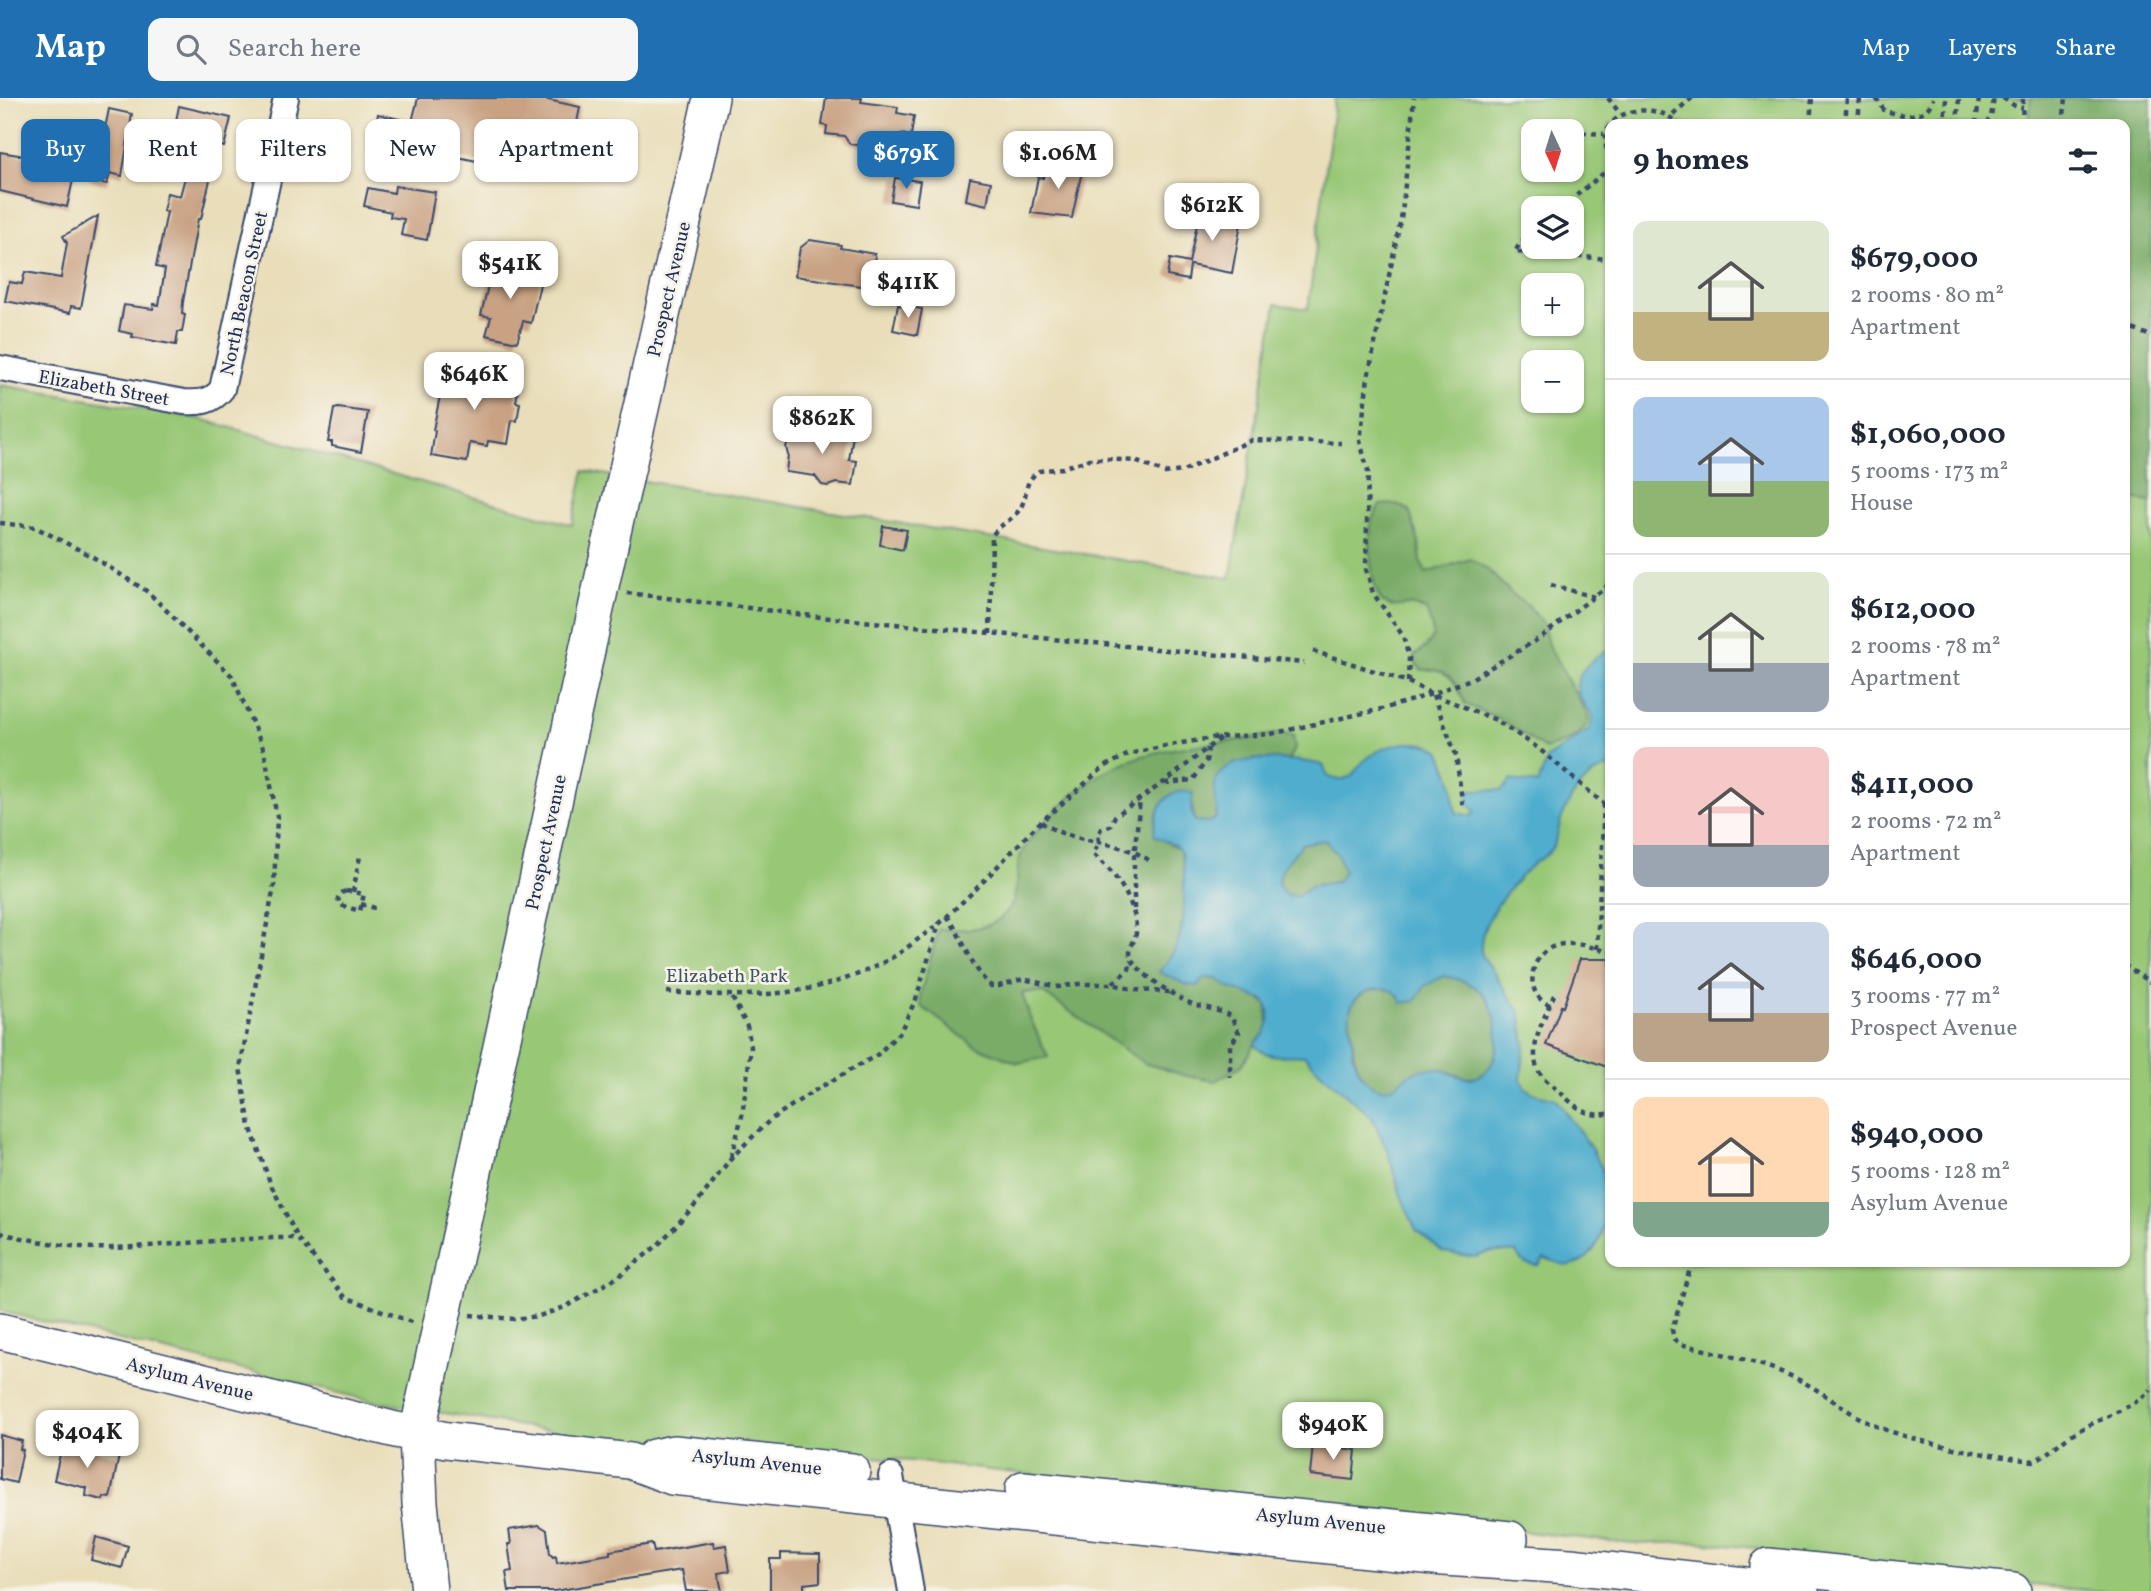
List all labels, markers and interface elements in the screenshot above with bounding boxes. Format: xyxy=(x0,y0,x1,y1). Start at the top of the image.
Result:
search box xyxy=(148,18,638,81)
text: Map xyxy=(35,26,106,72)
icon: search xyxy=(172,30,210,68)
text: Search here xyxy=(228,31,361,67)
text: Map xyxy=(1862,32,1910,66)
text: Layers xyxy=(1948,32,2017,66)
text: Share xyxy=(2055,32,2116,66)
chip: Buy xyxy=(21,119,110,182)
chip: Rent xyxy=(124,119,222,182)
chip: Filters xyxy=(236,119,351,182)
chip: New xyxy=(365,119,460,182)
chip: Apartment xyxy=(474,119,638,182)
north arrow xyxy=(1521,119,1584,182)
map controls xyxy=(1521,119,1584,413)
pin: $679K xyxy=(857,132,955,191)
pin: $1.06M xyxy=(1001,132,1115,191)
text: $679K xyxy=(873,138,939,170)
text: $1.06M xyxy=(1019,138,1097,170)
text: 9 homes xyxy=(1633,140,1749,182)
icon: filters xyxy=(2064,142,2102,180)
pin: $612K xyxy=(1163,184,1261,243)
text: $612K xyxy=(1180,190,1244,222)
button: layers xyxy=(1521,196,1584,259)
street label: North Beacon Street xyxy=(215,208,275,378)
street label: Prospect Avenue xyxy=(642,219,698,360)
text: $679,000 xyxy=(1850,238,1978,280)
pin: $541K xyxy=(461,242,559,301)
text: $541K xyxy=(478,248,542,280)
icon: home xyxy=(1689,249,1773,333)
pin: $411K xyxy=(859,260,957,320)
text: $411K xyxy=(877,267,939,299)
button: + xyxy=(1521,273,1584,336)
text: 2 rooms · 80 m² xyxy=(1850,280,2004,312)
text: Apartment xyxy=(1850,312,1961,344)
button: − xyxy=(1521,350,1584,413)
pin: $646K xyxy=(425,352,523,412)
text: $646K xyxy=(440,359,508,391)
street label: Elizabeth Street xyxy=(36,365,172,413)
pin: $862K xyxy=(773,396,871,456)
text: $862K xyxy=(789,403,855,435)
text: $1,060,000 xyxy=(1850,414,2006,456)
icon: home xyxy=(1689,425,1773,509)
text: 5 rooms · 173 m² xyxy=(1850,456,2008,488)
text: House xyxy=(1850,488,1913,520)
text: $612,000 xyxy=(1850,589,1976,631)
icon: home xyxy=(1689,600,1773,684)
text: 2 rooms · 78 m² xyxy=(1850,631,2001,663)
text: Apartment xyxy=(1850,663,1961,695)
text: $411,000 xyxy=(1850,764,1974,806)
street label: Prospect Avenue xyxy=(520,772,574,913)
icon: home xyxy=(1689,775,1773,859)
text: 2 rooms · 72 m² xyxy=(1850,806,2001,838)
text: Apartment xyxy=(1850,838,1961,870)
text: $646,000 xyxy=(1850,939,1982,981)
icon: home xyxy=(1689,950,1773,1034)
park label: Elizabeth Park xyxy=(666,964,788,990)
text: 3 rooms · 77 m² xyxy=(1850,981,2000,1013)
text: Prospect Avenue xyxy=(1850,1013,2017,1045)
text: $940,000 xyxy=(1850,1114,1984,1156)
icon: home xyxy=(1689,1125,1773,1209)
text: 5 rooms · 128 m² xyxy=(1850,1156,2010,1188)
text: Asylum Avenue xyxy=(1850,1188,2008,1220)
street label: Asylum Avenue xyxy=(123,1352,256,1408)
pin: $940K xyxy=(1284,1402,1382,1462)
text: $940K xyxy=(1298,1409,1368,1441)
pin: $404K xyxy=(38,1410,136,1470)
text: $404K xyxy=(52,1417,122,1449)
street label: Asylum Avenue xyxy=(691,1443,823,1483)
street label: Asylum Avenue xyxy=(1255,1502,1387,1542)

